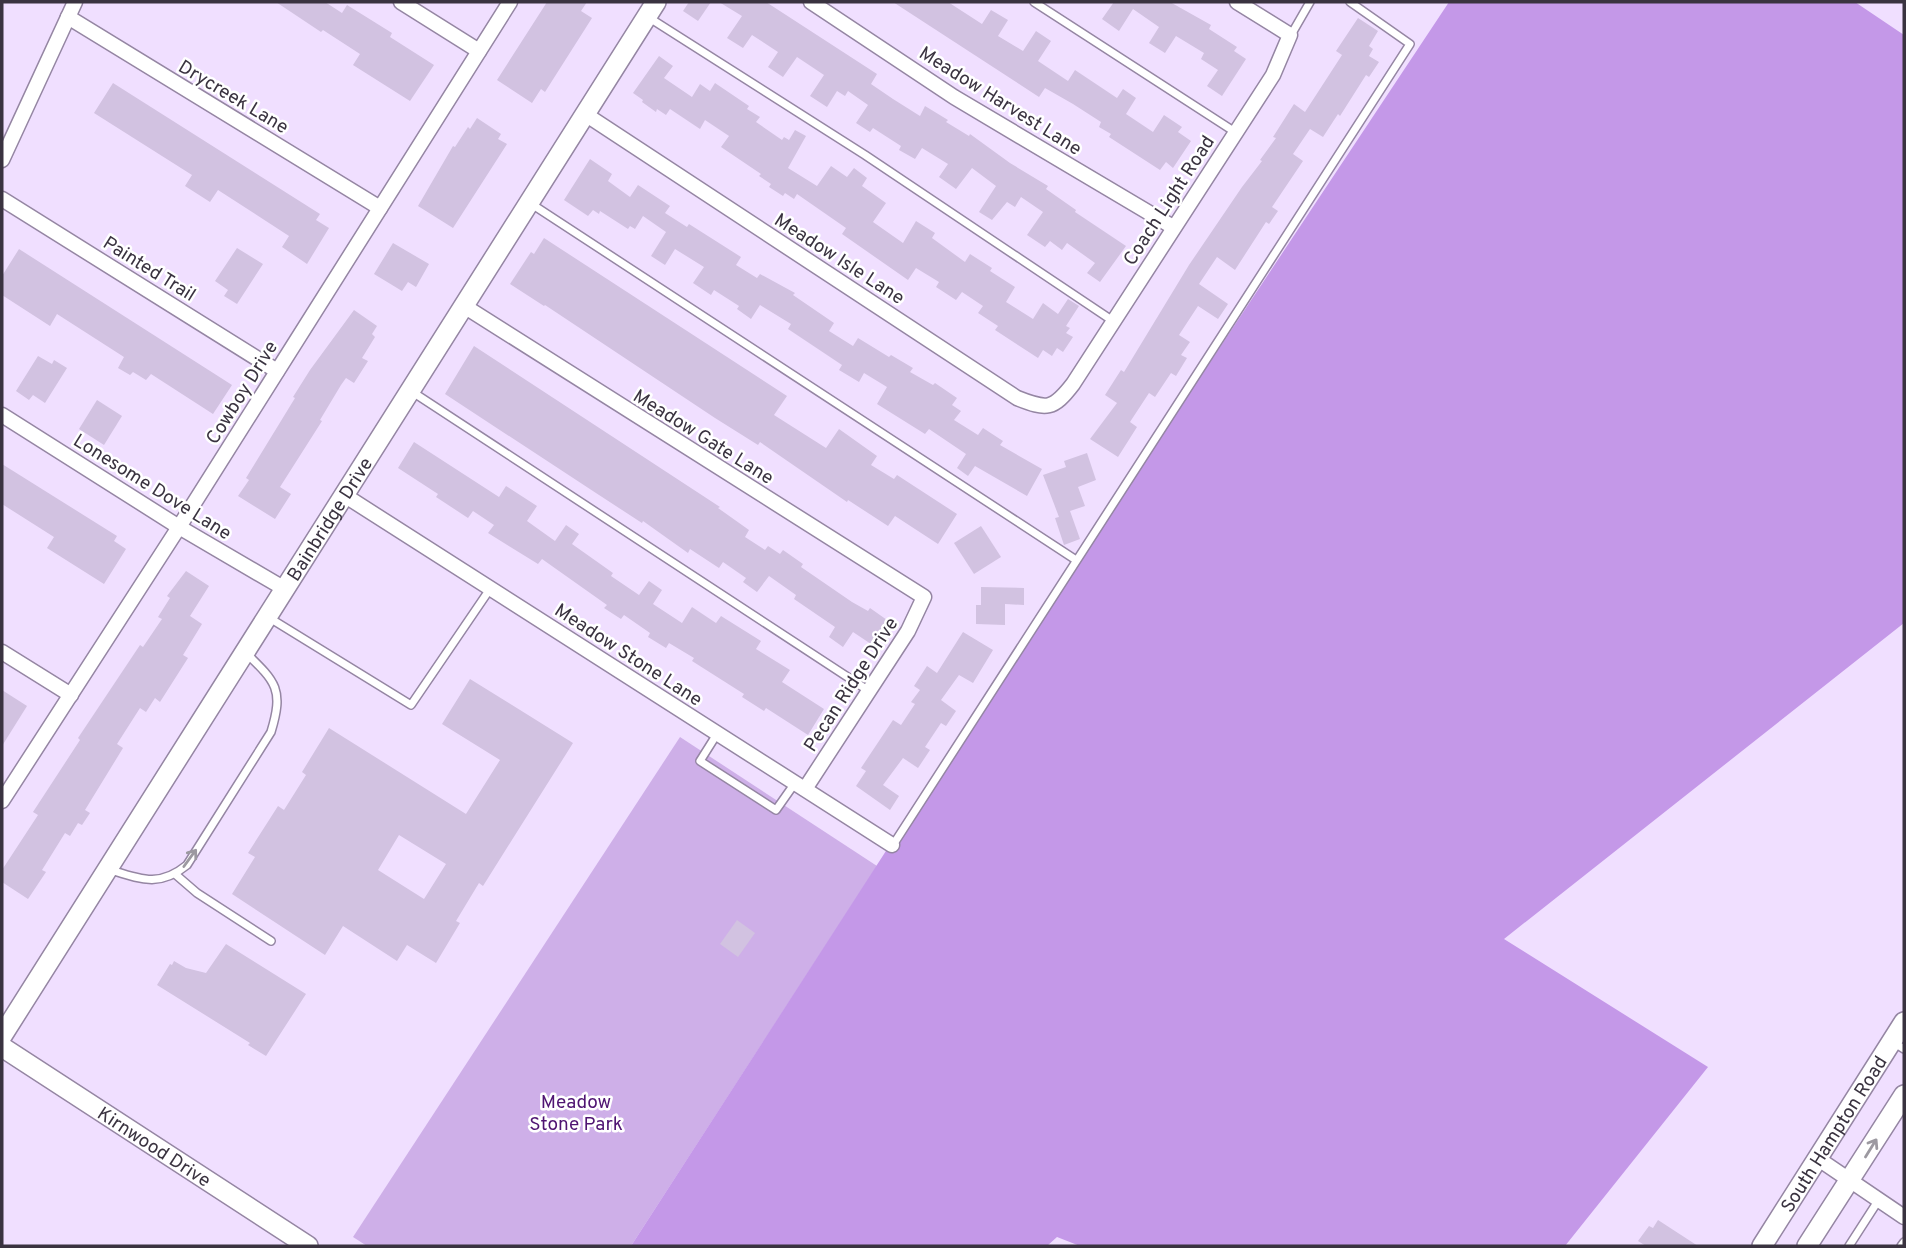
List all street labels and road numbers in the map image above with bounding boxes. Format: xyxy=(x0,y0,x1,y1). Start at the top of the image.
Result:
street label: Meadow Harvest Lane xyxy=(914,42,1086,162)
street label: Drycreek Lane xyxy=(173,55,292,140)
street label: Coach Light Road xyxy=(1119,131,1221,271)
street label: Meadow Isle Lane xyxy=(769,209,909,311)
street label: Painted Trail xyxy=(98,232,200,308)
street label: Cowboy Drive xyxy=(201,337,284,449)
street label: Meadow Gate Lane xyxy=(628,385,778,491)
street label: Lonesome Dove Lane xyxy=(68,429,236,546)
street label: Bainbridge Drive xyxy=(283,453,379,586)
street label: Meadow Stone Lane xyxy=(550,599,706,712)
street label: Pecan Ridge Drive xyxy=(799,613,904,757)
street label: South Hampton Road xyxy=(1776,1052,1893,1218)
street label: Kirnwood Drive xyxy=(92,1102,215,1194)

